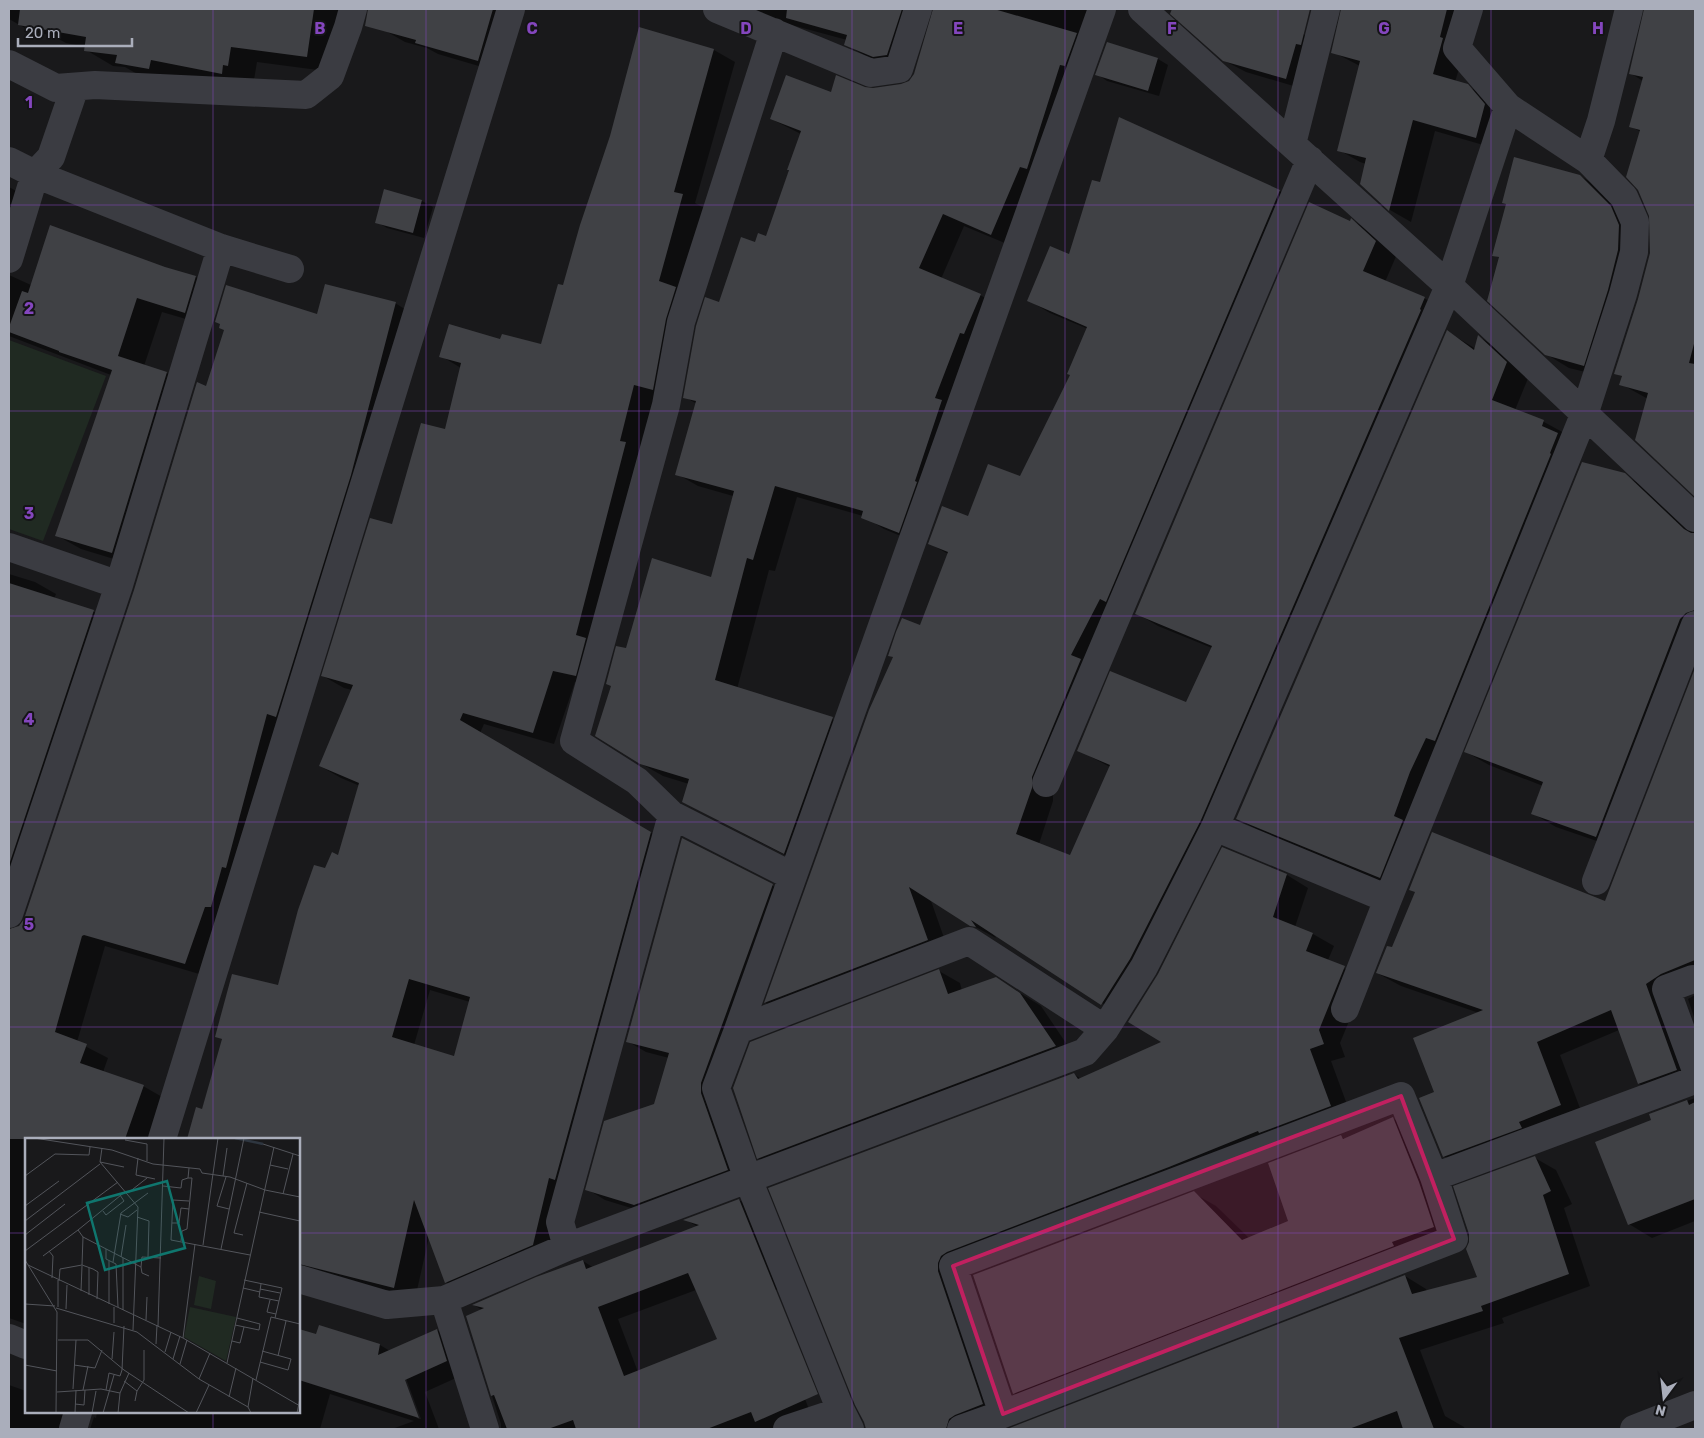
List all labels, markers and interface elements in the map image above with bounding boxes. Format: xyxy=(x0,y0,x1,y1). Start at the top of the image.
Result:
scale bar xyxy=(18,15,131,47)
text: B xyxy=(314,19,326,38)
text: C xyxy=(526,19,538,38)
text: D xyxy=(740,19,752,38)
text: E xyxy=(953,19,963,38)
text: F xyxy=(1167,19,1177,38)
text: G xyxy=(1378,19,1390,38)
text: H xyxy=(1592,19,1604,38)
text: 20 m xyxy=(25,24,60,42)
text: 1 xyxy=(25,93,33,112)
text: 2 xyxy=(24,299,34,318)
text: 3 xyxy=(24,504,34,523)
text: 4 xyxy=(24,710,35,729)
text: 5 xyxy=(24,915,34,934)
inset map xyxy=(25,1138,300,1413)
north arrow xyxy=(1639,1373,1689,1423)
text: N xyxy=(1654,1401,1668,1420)

